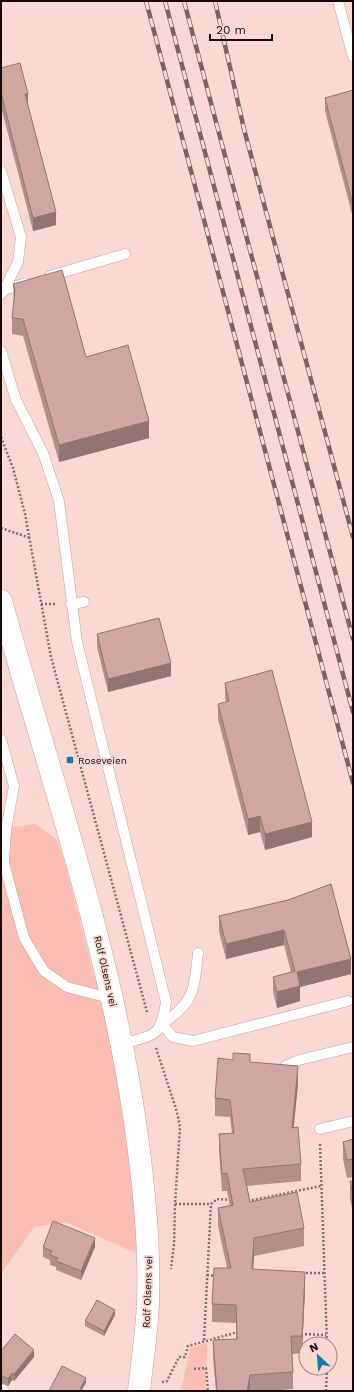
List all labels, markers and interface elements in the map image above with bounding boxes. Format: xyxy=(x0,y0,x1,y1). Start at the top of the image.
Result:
scale bar xyxy=(210,16,272,42)
text: 20 m xyxy=(216,23,246,37)
marker: Roseveien xyxy=(65,755,75,765)
place label: Roseveien xyxy=(78,755,127,766)
street label: Rolf Olsens vei xyxy=(92,935,119,1008)
street label: Rolf Olsens vei xyxy=(141,1256,154,1328)
north arrow xyxy=(298,1336,338,1376)
text: N xyxy=(307,1340,320,1355)

